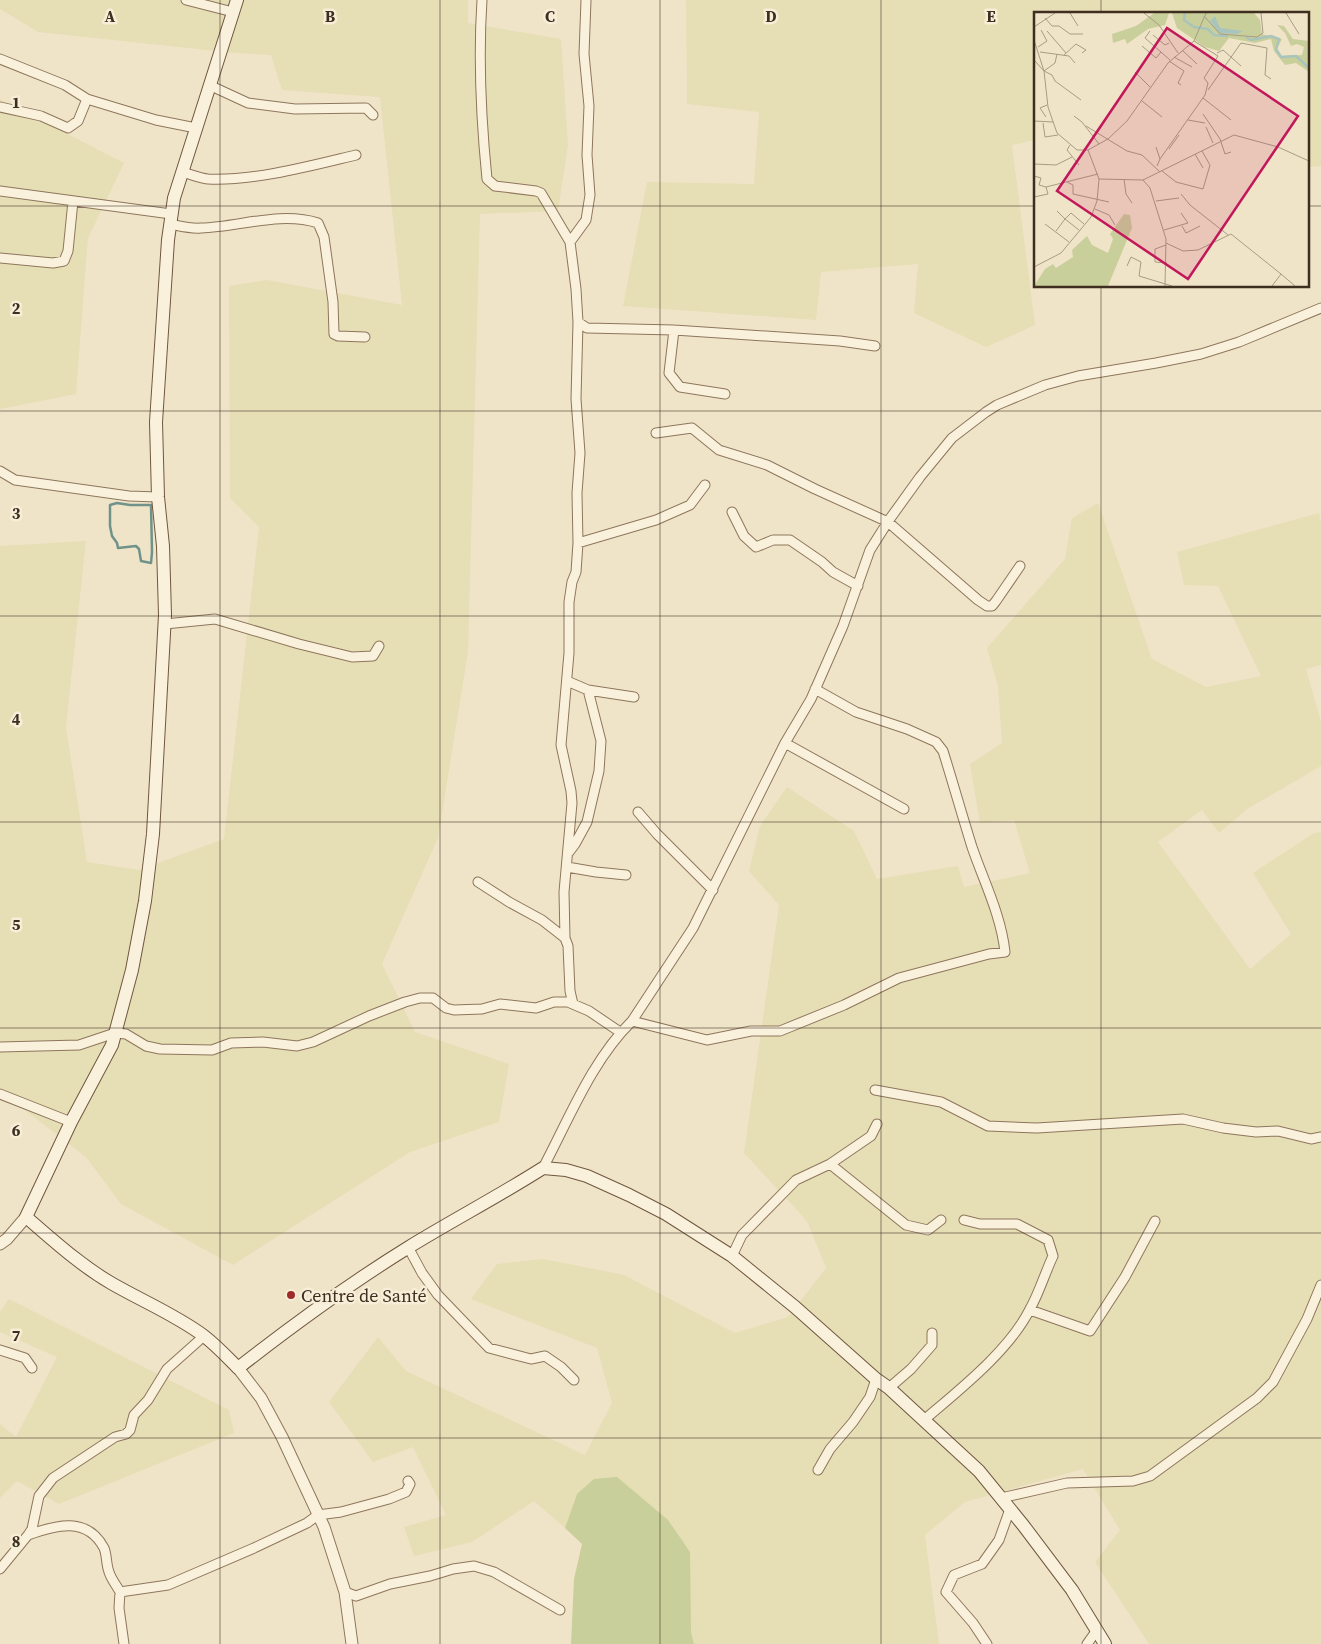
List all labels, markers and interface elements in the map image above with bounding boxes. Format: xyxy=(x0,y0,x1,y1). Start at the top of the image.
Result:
text: A xyxy=(105,5,116,27)
text: B xyxy=(325,5,336,27)
text: C xyxy=(545,5,555,27)
text: D xyxy=(765,5,777,27)
text: E xyxy=(986,5,996,27)
inset map xyxy=(1034,12,1308,288)
text: 1 xyxy=(12,91,20,113)
text: 2 xyxy=(12,297,21,319)
text: 3 xyxy=(12,502,21,524)
text: 4 xyxy=(12,708,21,730)
text: 5 xyxy=(12,913,21,935)
text: 6 xyxy=(12,1119,21,1141)
place label: Centre de Santé xyxy=(301,1283,427,1308)
marker: Centre de Santé xyxy=(285,1289,297,1301)
text: 7 xyxy=(12,1324,21,1346)
text: 8 xyxy=(12,1530,20,1552)

